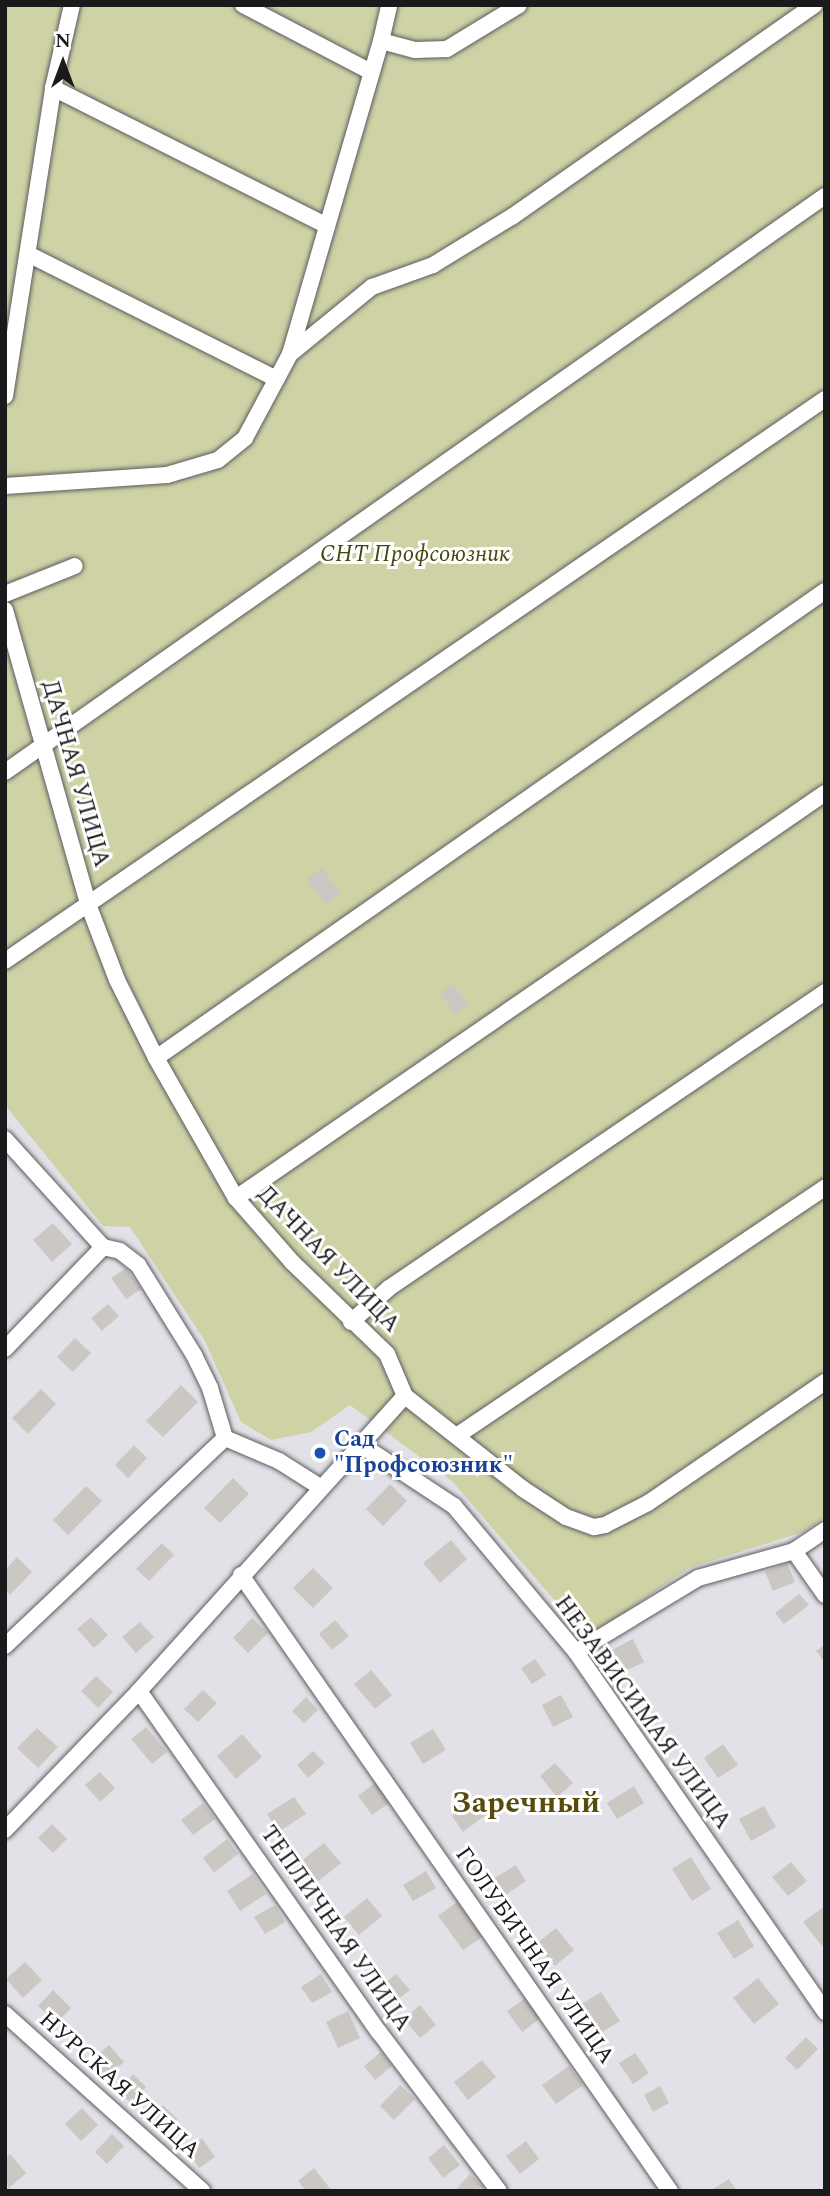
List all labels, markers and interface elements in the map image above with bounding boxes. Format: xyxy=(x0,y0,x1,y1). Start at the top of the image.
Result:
text: N xyxy=(55,27,71,56)
north arrow xyxy=(28,28,98,98)
park label: СНТ Профсоюзник xyxy=(320,541,510,569)
street label: ДАЧНАЯ УЛИЦА xyxy=(35,677,115,871)
street label: ДАЧНАЯ УЛИЦА xyxy=(251,1181,405,1339)
place label: Сад "Профсоюзник" xyxy=(334,1426,513,1480)
marker: Сад "Профсоюзник" xyxy=(312,1445,328,1461)
street label: НЕЗАВИСИМАЯ УЛИЦА xyxy=(548,1591,736,1835)
district label: Заречный xyxy=(452,1785,600,1821)
street label: ТЕПЛИЧНАЯ УЛИЦА xyxy=(254,1821,416,2037)
street label: ГОЛУБИЧНАЯ УЛИЦА xyxy=(448,1842,620,2070)
street label: НУРСКАЯ УЛИЦА xyxy=(33,2006,205,2166)

